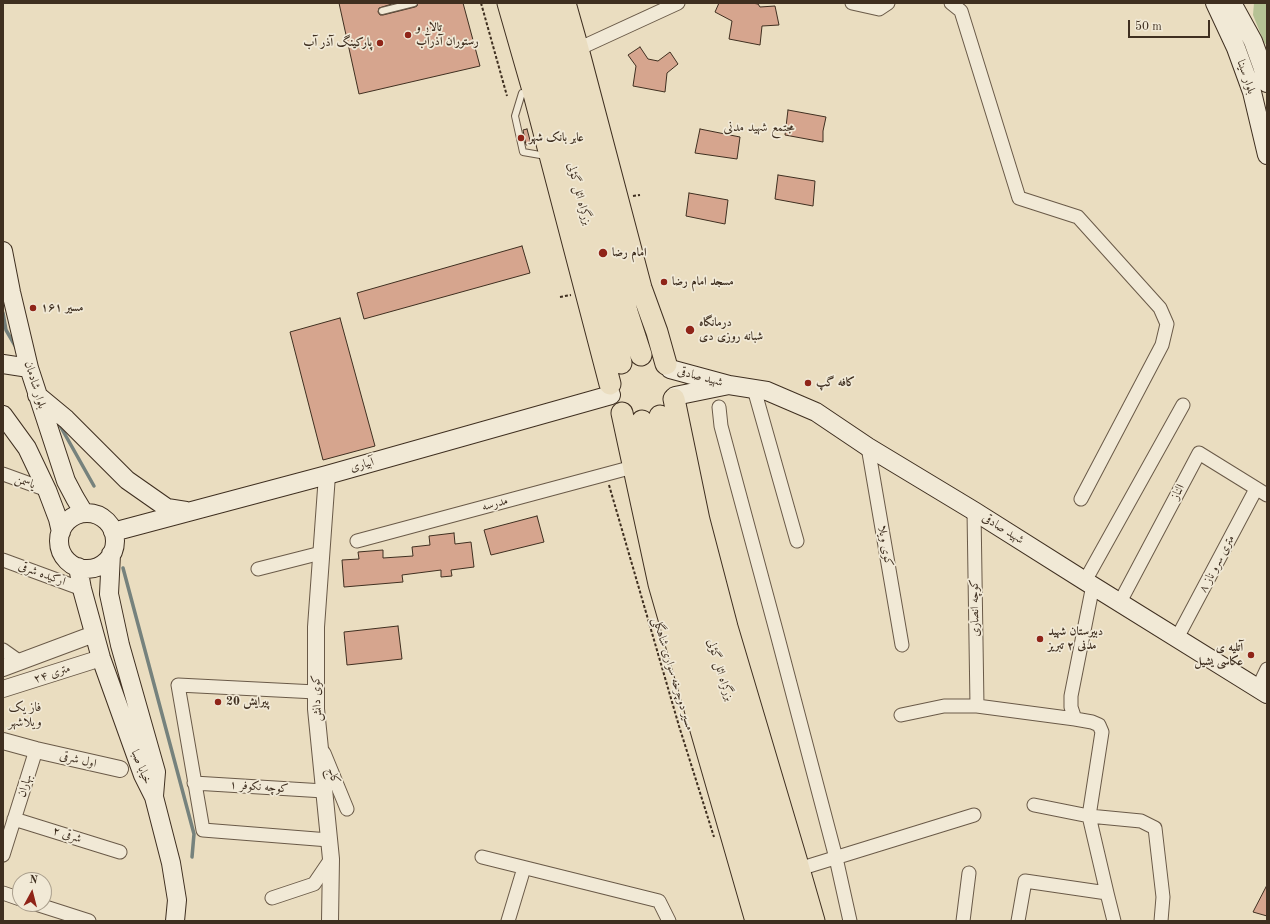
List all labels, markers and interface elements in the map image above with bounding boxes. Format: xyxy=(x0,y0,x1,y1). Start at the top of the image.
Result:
scale bar xyxy=(1130,12,1212,38)
place label: تالار و رستوران آذرآب xyxy=(416,21,479,49)
text: 50 m xyxy=(1135,21,1162,33)
marker: تالار و رستوران آذرآب xyxy=(403,30,413,40)
place label: پارکینگ آذر آب xyxy=(303,36,372,50)
marker: پارکینگ آذر آب xyxy=(375,38,385,48)
street label: بلوار سینا xyxy=(1233,58,1259,96)
district label: مجتمع شهید مدنی xyxy=(723,120,795,136)
place label: عابر بانک شهر xyxy=(529,131,584,145)
marker: عابر بانک شهر xyxy=(516,133,526,143)
street label: بزرگراه ائل گؤلی xyxy=(564,161,594,227)
place label: امام رضا xyxy=(612,246,647,260)
marker: امام رضا xyxy=(597,247,609,259)
place label: مسجد امام رضا xyxy=(672,275,734,289)
marker: مسجد امام رضا xyxy=(659,277,669,287)
place label: مسیر ۱۶۱ xyxy=(41,301,83,315)
marker: مسیر ۱۶۱ xyxy=(28,303,38,313)
place label: درمانگاه شبانه روزی دی xyxy=(699,316,763,344)
marker: درمانگاه شبانه روزی دی xyxy=(684,324,696,336)
street label: بلوار شادمان xyxy=(21,359,49,411)
street label: شهید صادقی xyxy=(676,364,724,390)
place label: کافه گپ xyxy=(816,376,855,390)
marker: کافه گپ xyxy=(803,378,813,388)
street label: آبیاری xyxy=(348,455,376,475)
street label: یاسمن xyxy=(13,472,37,492)
street label: الناز xyxy=(1168,482,1188,502)
street label: مدرسه xyxy=(480,494,510,514)
street label: شهید صادقی xyxy=(979,511,1027,547)
street label: کوی ویلا xyxy=(874,524,896,568)
street label: ۸ متری سرو ناز xyxy=(1196,533,1238,595)
street label: ارکیده شرقی xyxy=(16,559,68,589)
street label: کوچه انصاری xyxy=(967,579,983,637)
street label: مسیر دوچرخه سواری شاهگلی xyxy=(649,616,697,732)
place label: دبیرستان شهید مدنی ۲ تبریز xyxy=(1048,625,1103,653)
marker: دبیرستان شهید مدنی ۲ تبریز xyxy=(1035,634,1045,644)
street label: بزرگراه ائل گؤلی xyxy=(704,637,736,703)
place label: آتلیه ی عکاسی یشیل xyxy=(1194,641,1243,669)
marker: آتلیه ی عکاسی یشیل xyxy=(1246,650,1256,660)
street label: ۲۴ متری xyxy=(32,661,72,687)
street label: کوی دانش xyxy=(309,674,325,722)
place label: پیرایش 20 xyxy=(226,695,269,709)
marker: پیرایش 20 xyxy=(213,697,223,707)
district label: فاز یک ویلاشهر xyxy=(8,700,42,731)
street label: خیابا صبا xyxy=(128,748,154,786)
street label: اول شرقی xyxy=(58,749,98,771)
street label: کاج xyxy=(323,765,343,787)
street label: بهاران xyxy=(15,773,35,799)
street label: کوچه نکوفر ۱ xyxy=(229,778,289,796)
street label: ۲ شرقی xyxy=(51,824,83,846)
north arrow xyxy=(12,872,52,912)
text: N xyxy=(29,875,38,887)

